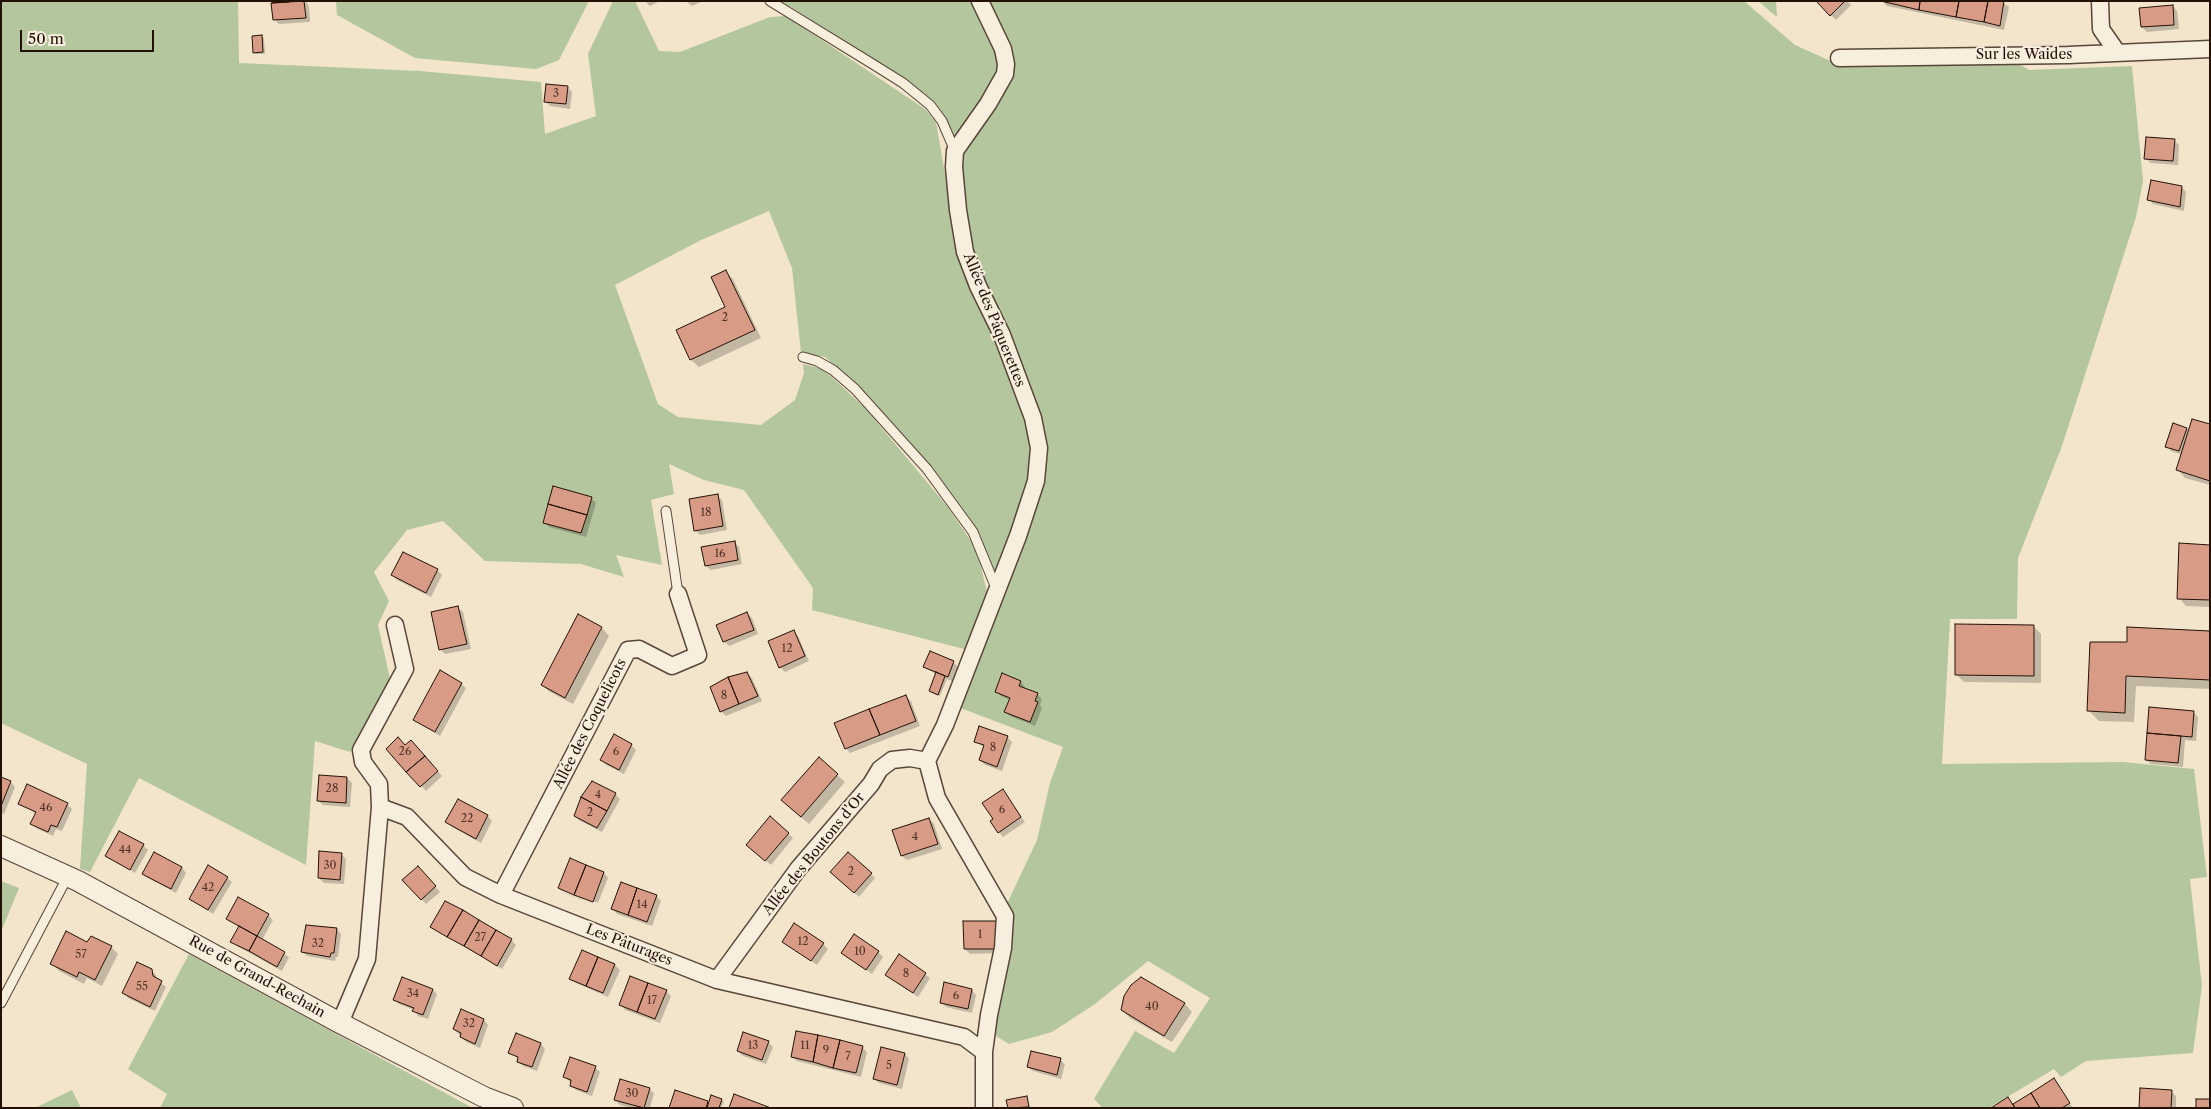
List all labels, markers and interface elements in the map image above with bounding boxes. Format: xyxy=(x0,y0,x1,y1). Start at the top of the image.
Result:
scale bar xyxy=(22,20,156,52)
text: 50 m xyxy=(28,29,64,48)
street label: Sur les Waides xyxy=(1976,47,2072,63)
house number: 3 xyxy=(553,87,559,101)
street label: Allée des Pâquerettes xyxy=(959,251,1029,389)
house number: 2 xyxy=(722,311,728,325)
house number: 18 xyxy=(700,506,712,520)
house number: 16 xyxy=(714,547,726,561)
house number: 12 xyxy=(782,642,792,656)
street label: Allée des Coquelicots xyxy=(550,656,630,792)
house number: 8 xyxy=(721,689,727,703)
house number: 8 xyxy=(990,741,996,755)
house number: 26 xyxy=(399,745,411,759)
house number: 6 xyxy=(613,745,619,759)
house number: 28 xyxy=(326,782,338,796)
house number: 4 xyxy=(595,788,601,802)
street label: Allée des Boutons d’Or xyxy=(759,789,869,919)
house number: 46 xyxy=(40,801,52,815)
house number: 6 xyxy=(999,803,1005,817)
house number: 2 xyxy=(587,806,593,820)
house number: 22 xyxy=(461,812,473,826)
house number: 4 xyxy=(912,830,918,844)
house number: 44 xyxy=(119,843,131,857)
house number: 30 xyxy=(323,859,337,873)
house number: 2 xyxy=(848,865,854,879)
house number: 42 xyxy=(202,881,214,895)
house number: 14 xyxy=(637,898,647,912)
street label: Les Pâturages xyxy=(583,921,675,969)
house number: 1 xyxy=(978,928,982,942)
house number: 27 xyxy=(474,931,486,945)
street label: Rue de Grand-Rechain xyxy=(186,933,328,1021)
house number: 12 xyxy=(798,935,808,949)
house number: 32 xyxy=(312,937,324,951)
house number: 10 xyxy=(854,945,866,959)
house number: 57 xyxy=(75,948,87,962)
house number: 8 xyxy=(903,967,909,981)
house number: 55 xyxy=(136,980,148,994)
house number: 34 xyxy=(407,987,419,1001)
house number: 6 xyxy=(953,989,959,1003)
house number: 17 xyxy=(647,994,657,1008)
house number: 40 xyxy=(1145,1000,1159,1014)
house number: 32 xyxy=(463,1017,475,1031)
house number: 13 xyxy=(748,1039,758,1053)
house number: 11 xyxy=(800,1039,810,1053)
house number: 9 xyxy=(823,1044,829,1058)
house number: 7 xyxy=(845,1050,851,1064)
house number: 5 xyxy=(886,1059,892,1073)
house number: 30 xyxy=(625,1087,639,1101)

